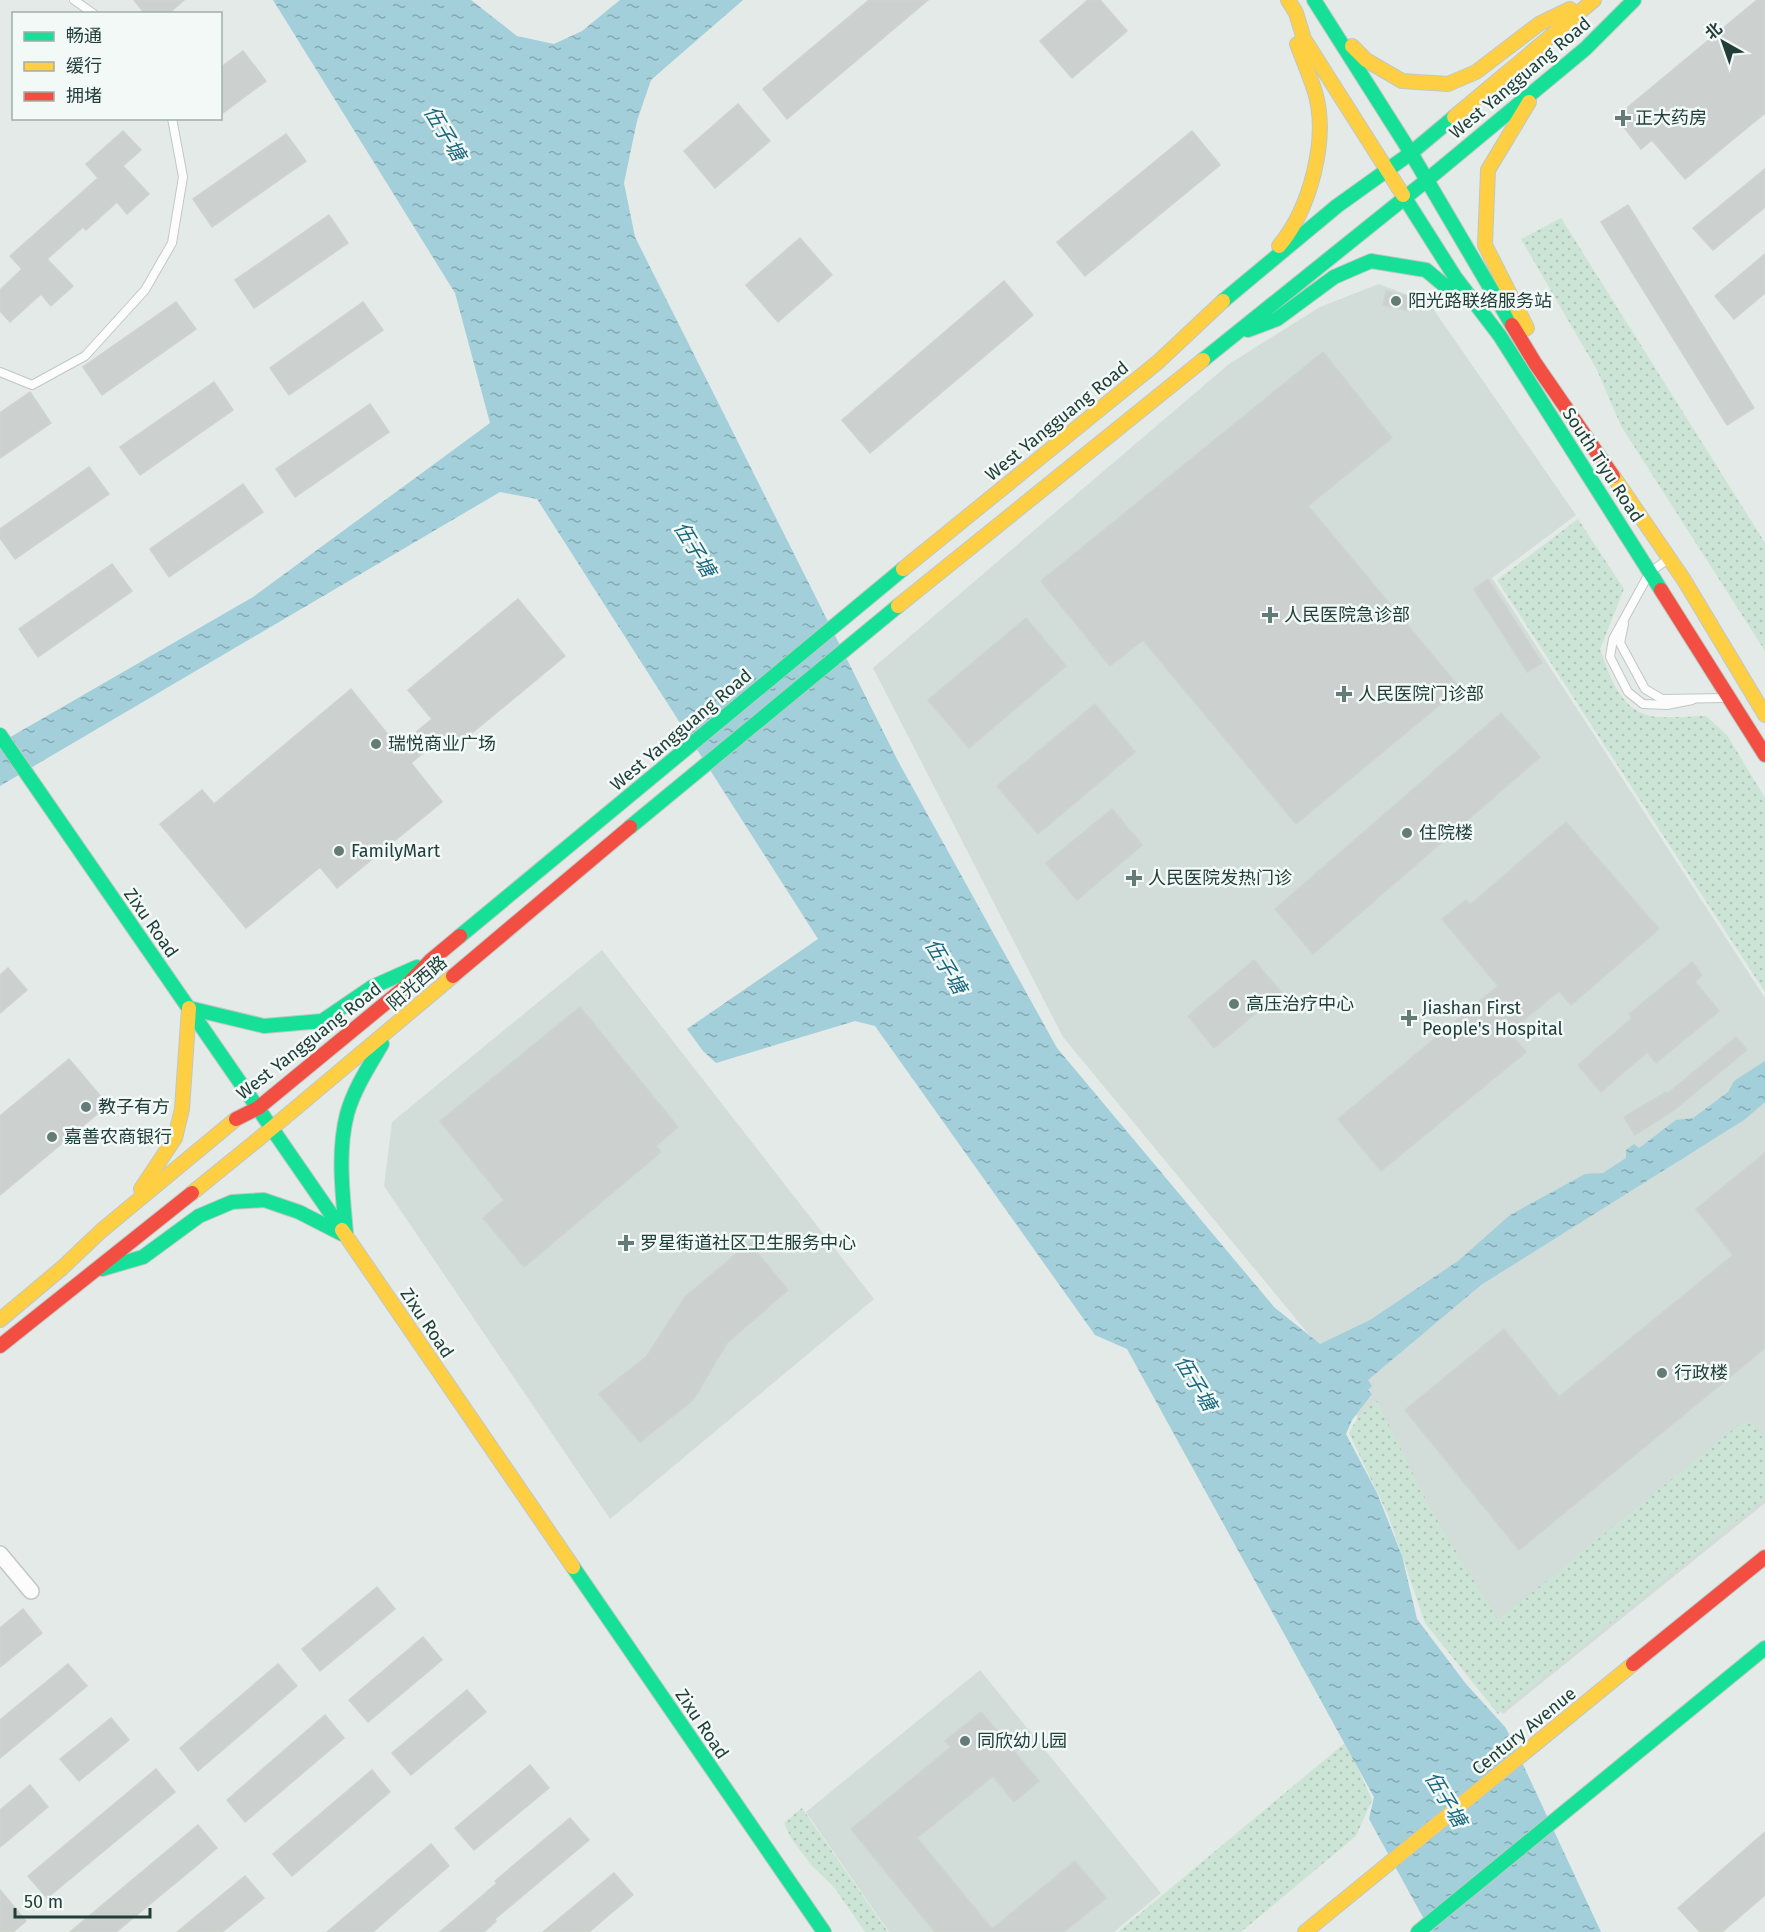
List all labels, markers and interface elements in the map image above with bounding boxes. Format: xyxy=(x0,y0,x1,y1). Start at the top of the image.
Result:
legend xyxy=(12,12,222,120)
street label: West Yangguang Road xyxy=(1445,12,1595,144)
north arrow xyxy=(1693,12,1753,72)
text: 北 xyxy=(1701,18,1726,43)
text: 畅通 xyxy=(66,25,102,47)
text: 缓行 xyxy=(66,55,102,77)
text: 拥堵 xyxy=(66,85,102,107)
water label: 伍子塘 xyxy=(419,101,472,167)
place label: 正大药房 xyxy=(1635,107,1707,129)
marker: 正大药房 xyxy=(1616,111,1630,125)
place label: 阳光路联络服务站 xyxy=(1408,290,1552,312)
marker: 阳光路联络服务站 xyxy=(1389,294,1403,308)
street label: West Yangguang Road xyxy=(981,356,1133,486)
street label: South Tiyu Road xyxy=(1558,403,1648,527)
water label: 伍子塘 xyxy=(669,517,722,583)
place label: 人民医院急诊部 xyxy=(1284,604,1410,626)
marker: 人民医院急诊部 xyxy=(1261,606,1279,624)
street label: West Yangguang Road xyxy=(606,664,756,796)
place label: 人民医院门诊部 xyxy=(1358,683,1484,705)
marker: 人民医院门诊部 xyxy=(1335,685,1353,703)
place label: 瑞悦商业广场 xyxy=(388,733,496,755)
marker: 瑞悦商业广场 xyxy=(369,737,383,751)
place label: 住院楼 xyxy=(1419,822,1473,844)
marker: 住院楼 xyxy=(1400,826,1414,840)
place label: FamilyMart xyxy=(351,840,441,862)
marker: FamilyMart xyxy=(332,844,346,858)
place label: 人民医院发热门诊 xyxy=(1148,867,1292,889)
marker: 人民医院发热门诊 xyxy=(1125,869,1143,887)
street label: Zixu Road xyxy=(119,884,183,962)
water label: 伍子塘 xyxy=(920,934,973,1000)
street label: 阳光西路 xyxy=(383,951,451,1015)
street label: West Yangguang Road xyxy=(232,978,386,1104)
place label: 高压治疗中心 xyxy=(1246,993,1354,1015)
marker: 高压治疗中心 xyxy=(1227,997,1241,1011)
place label: Jiashan First People's Hospital xyxy=(1422,997,1563,1040)
marker: Jiashan First People's Hospital xyxy=(1400,1009,1418,1027)
place label: 教子有方 xyxy=(98,1096,170,1118)
marker: 教子有方 xyxy=(79,1100,93,1114)
place label: 嘉善农商银行 xyxy=(64,1126,172,1148)
marker: 嘉善农商银行 xyxy=(45,1130,59,1144)
place label: 罗星街道社区卫生服务中心 xyxy=(640,1232,856,1254)
marker: 罗星街道社区卫生服务中心 xyxy=(617,1234,635,1252)
street label: Zixu Road xyxy=(396,1284,458,1362)
water label: 伍子塘 xyxy=(1170,1351,1223,1417)
place label: 行政楼 xyxy=(1674,1362,1728,1384)
marker: 行政楼 xyxy=(1655,1366,1669,1380)
street label: Century Avenue xyxy=(1468,1682,1580,1780)
street label: Zixu Road xyxy=(671,1685,733,1763)
place label: 同欣幼儿园 xyxy=(977,1730,1067,1752)
marker: 同欣幼儿园 xyxy=(958,1734,972,1748)
water label: 伍子塘 xyxy=(1420,1767,1473,1833)
scale bar xyxy=(15,1881,150,1919)
text: 50 m xyxy=(24,1891,63,1913)

